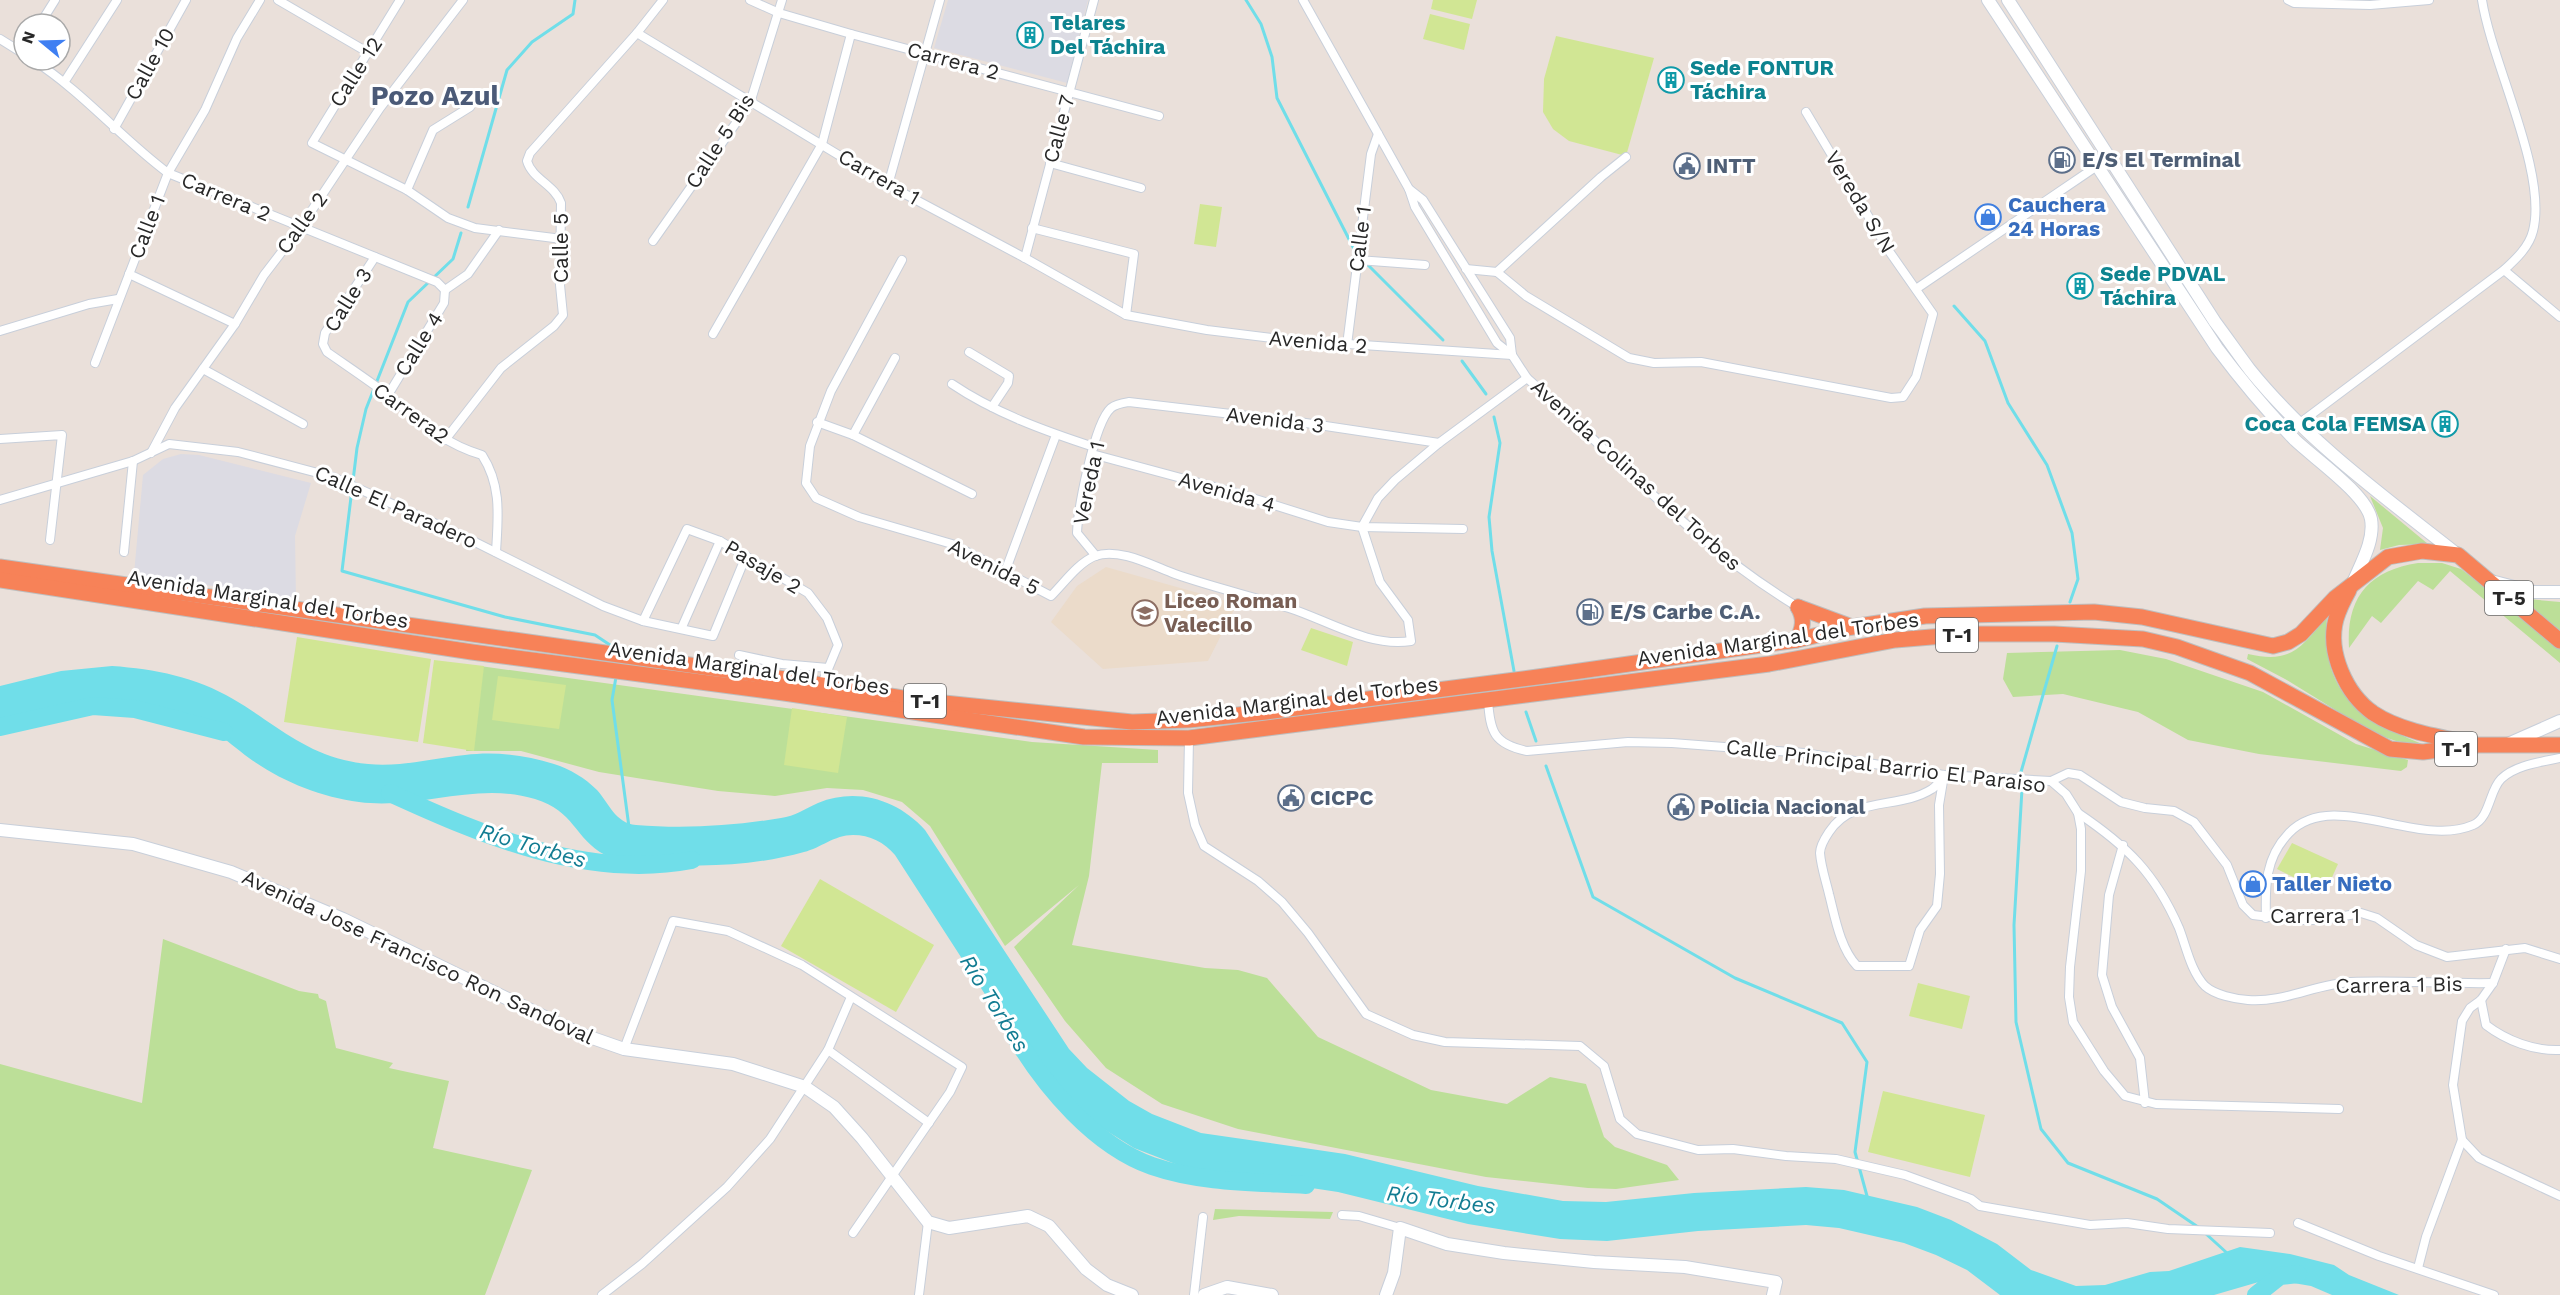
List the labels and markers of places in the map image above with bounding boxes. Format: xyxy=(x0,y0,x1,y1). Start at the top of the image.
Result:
place label: Telares Del Táchira xyxy=(1050,10,1166,59)
building icon: Telares Del Táchira xyxy=(1015,20,1045,50)
place label: Sede FONTUR Táchira xyxy=(1690,55,1834,104)
building icon: Sede FONTUR Táchira xyxy=(1656,65,1686,95)
fuel station icon: E/S El Terminal xyxy=(2047,145,2077,175)
place label: E/S El Terminal xyxy=(2082,147,2241,172)
public building icon: INTT xyxy=(1672,151,1702,181)
place label: INTT xyxy=(1706,153,1756,178)
place label: Cauchera 24 Horas xyxy=(2008,192,2106,241)
shop icon: Cauchera 24 Horas xyxy=(1973,202,2003,232)
place label: Sede PDVAL Táchira xyxy=(2100,261,2226,310)
building icon: Sede PDVAL Táchira xyxy=(2065,271,2095,301)
building icon: Coca Cola FEMSA xyxy=(2430,409,2460,439)
place label: Coca Cola FEMSA xyxy=(2244,411,2427,436)
place label: Liceo Roman Valecillo xyxy=(1164,588,1297,637)
fuel station icon: E/S Carbe C.A. xyxy=(1575,597,1605,627)
school or university icon: Liceo Roman Valecillo xyxy=(1130,598,1160,628)
place label: E/S Carbe C.A. xyxy=(1610,599,1761,624)
public building icon: CICPC xyxy=(1276,783,1306,813)
place label: CICPC xyxy=(1310,785,1374,810)
public building icon: Policia Nacional xyxy=(1666,792,1696,822)
place label: Policia Nacional xyxy=(1700,794,1866,819)
shop icon: Taller Nieto xyxy=(2238,869,2268,899)
place label: Taller Nieto xyxy=(2272,871,2392,896)

